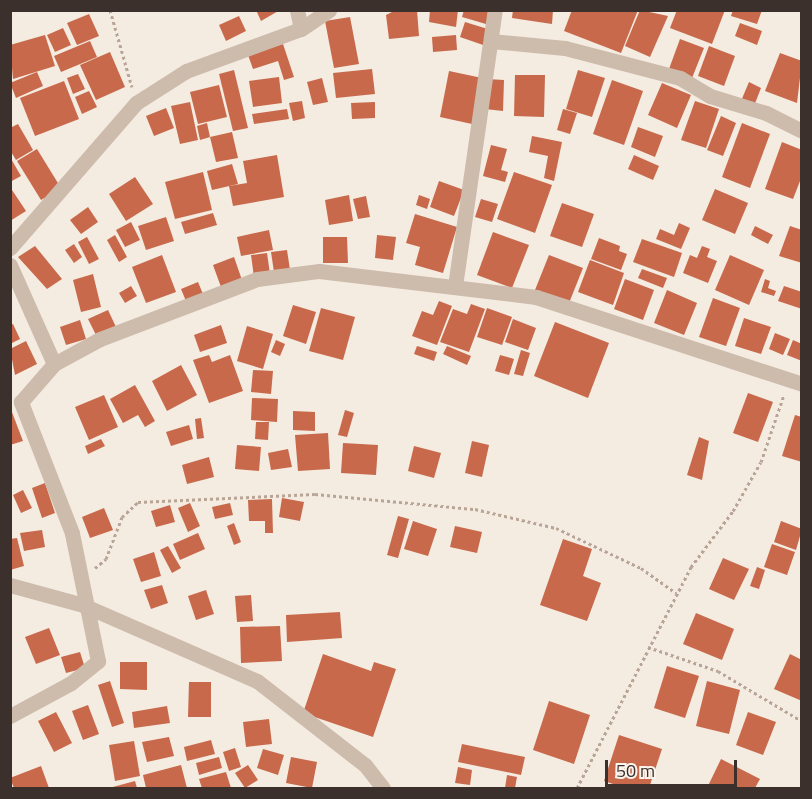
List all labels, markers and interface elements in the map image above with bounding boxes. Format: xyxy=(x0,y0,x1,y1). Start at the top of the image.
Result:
scale bar xyxy=(608,748,740,786)
text: 50 m xyxy=(616,757,655,784)

